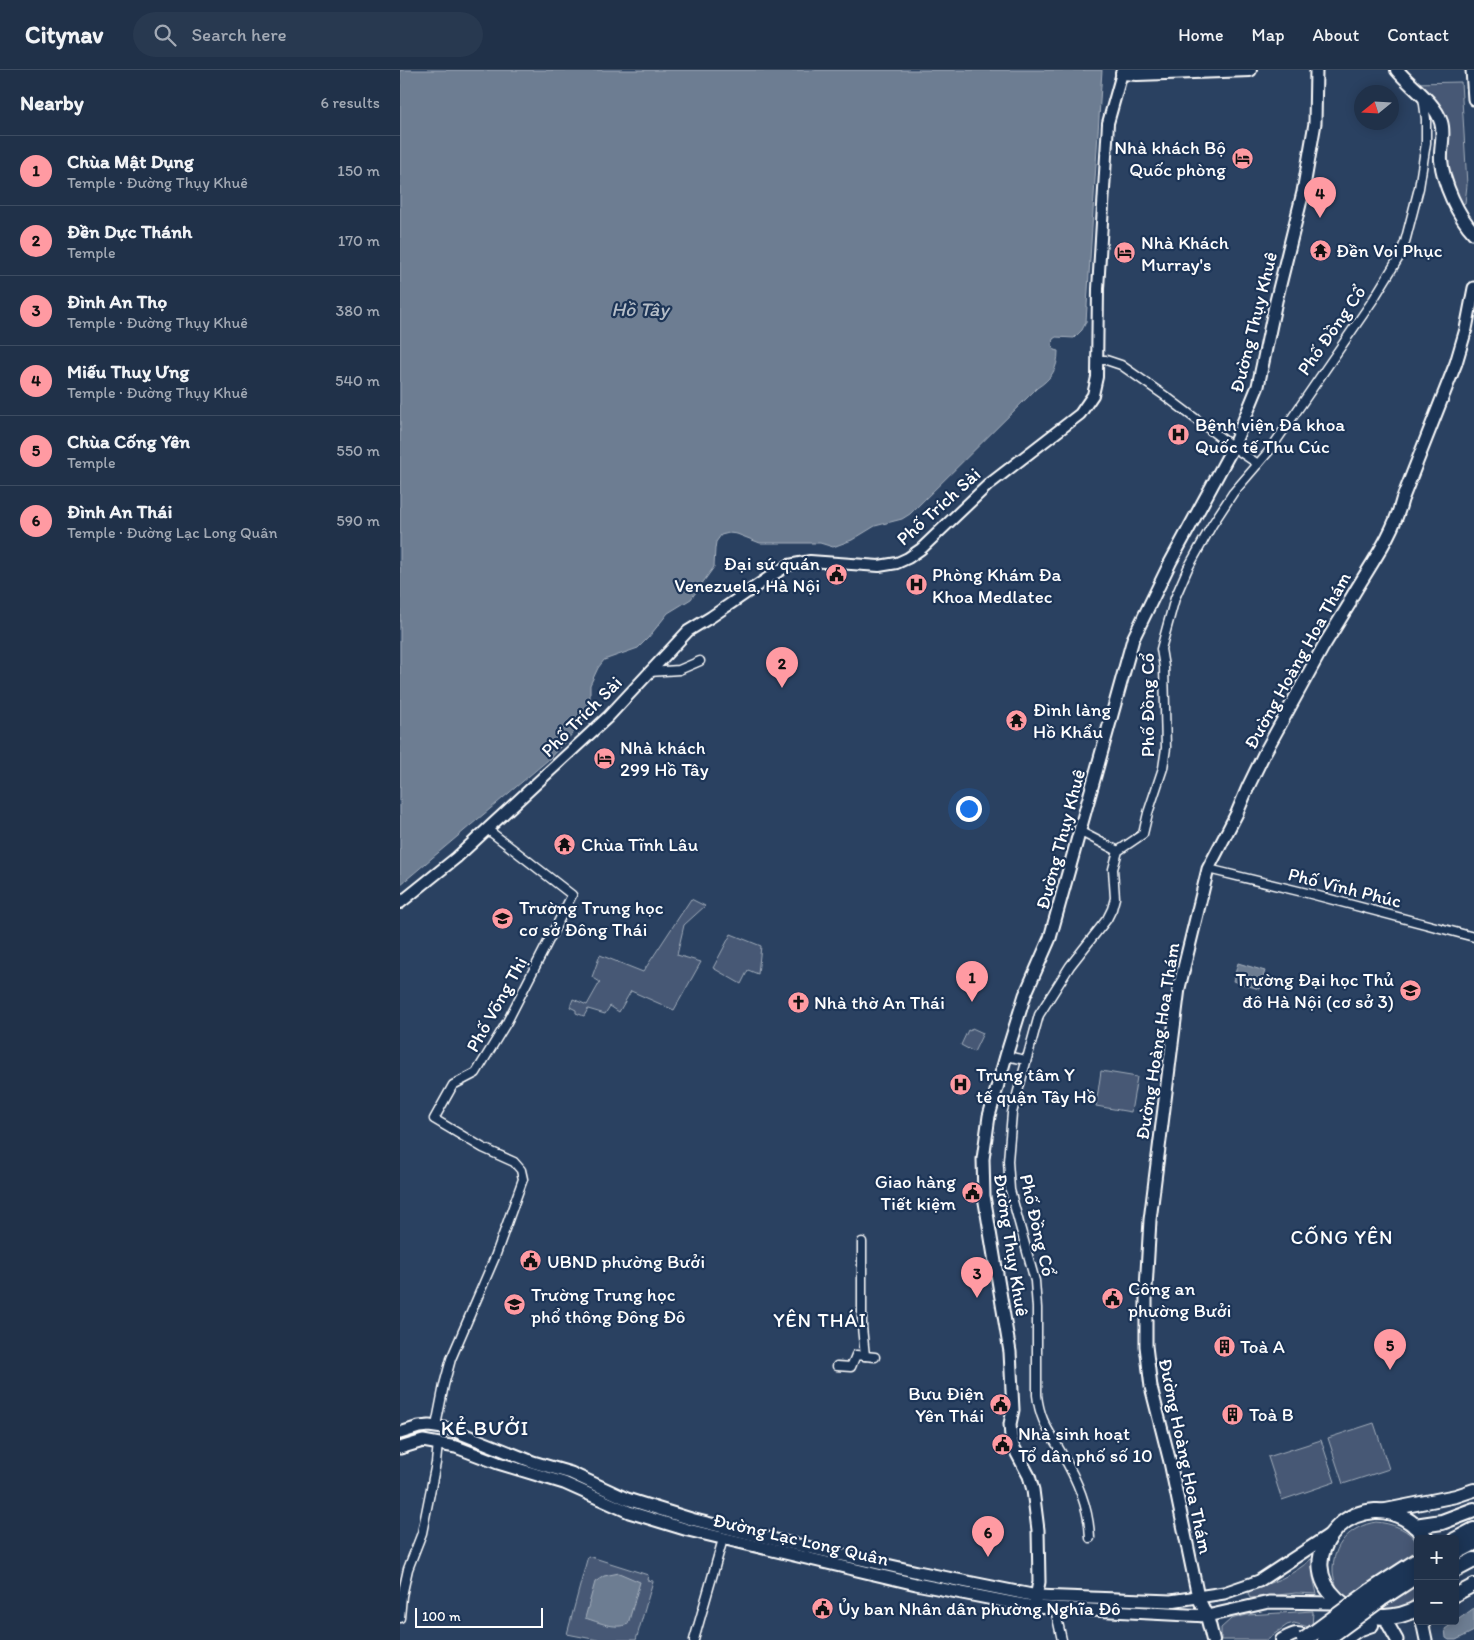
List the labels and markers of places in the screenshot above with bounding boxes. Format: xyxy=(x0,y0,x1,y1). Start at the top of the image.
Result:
place label: Nhà khách Bộ Quốc phòng xyxy=(1114,136,1226,181)
hotel icon: Nhà khách Bộ Quốc phòng xyxy=(1230,146,1254,170)
pin: 4 xyxy=(1304,177,1336,218)
place label: Nhà Khách Murray's xyxy=(1141,231,1230,276)
temple icon: Đền Voi Phục xyxy=(1308,238,1332,262)
place label: Đền Voi Phục xyxy=(1336,239,1443,262)
hotel icon: Nhà Khách Murray's xyxy=(1113,241,1137,265)
place label: Bệnh viện Đa khoa Quốc tế Thu Cúc xyxy=(1195,413,1345,458)
hospital icon: Bệnh viện Đa khoa Quốc tế Thu Cúc xyxy=(1167,423,1191,447)
place label: Đại sứ quán Venezuela, Hà Nội xyxy=(674,552,820,597)
public building icon: Đại sứ quán Venezuela, Hà Nội xyxy=(824,562,848,586)
place label: Phòng Khám Đa Khoa Medlatec xyxy=(932,563,1061,608)
hospital icon: Phòng Khám Đa Khoa Medlatec xyxy=(904,573,928,597)
pin: 2 xyxy=(766,647,798,688)
place label: Đình làng Hồ Khẩu xyxy=(1033,698,1112,743)
temple icon: Đình làng Hồ Khẩu xyxy=(1005,708,1029,732)
place label: Nhà khách 299 Hồ Tây xyxy=(620,736,709,781)
hotel icon: Nhà khách 299 Hồ Tây xyxy=(592,746,616,770)
temple icon: Chùa Tĩnh Lâu xyxy=(553,832,577,856)
place label: Chùa Tĩnh Lâu xyxy=(581,833,699,856)
place label: Trường Trung học cơ sở Đông Thái xyxy=(519,896,664,941)
school or university icon: Trường Trung học cơ sở Đông Thái xyxy=(491,906,515,930)
pin: 1 xyxy=(956,961,988,1002)
place label: Trường Đại học Thủ đô Hà Nội (cơ sở 3) xyxy=(1235,968,1394,1013)
school or university icon: Trường Đại học Thủ đô Hà Nội (cơ sở 3) xyxy=(1398,978,1422,1002)
church icon: Nhà thờ An Thái xyxy=(786,990,810,1014)
place label: Nhà thờ An Thái xyxy=(814,991,945,1014)
place label: Trung tâm Y tế quận Tây Hồ xyxy=(976,1063,1096,1108)
hospital icon: Trung tâm Y tế quận Tây Hồ xyxy=(948,1073,972,1097)
place label: Giao hàng Tiết kiệm xyxy=(875,1170,956,1215)
public building icon: Giao hàng Tiết kiệm xyxy=(960,1180,984,1204)
public building icon: UBND phường Bưởi xyxy=(519,1249,543,1273)
place label: UBND phường Bưởi xyxy=(547,1250,705,1273)
pin: 3 xyxy=(961,1257,993,1298)
place label: Công an phường Bưởi xyxy=(1128,1277,1231,1322)
place label: Trường Trung học phổ thông Đông Đô xyxy=(531,1283,686,1328)
public building icon: Công an phường Bưởi xyxy=(1100,1287,1124,1311)
school or university icon: Trường Trung học phổ thông Đông Đô xyxy=(503,1293,527,1317)
pin: 5 xyxy=(1374,1329,1406,1370)
building icon: Toà A xyxy=(1212,1334,1236,1358)
place label: Toà A xyxy=(1240,1335,1285,1358)
place label: Bưu Điện Yên Thái xyxy=(908,1382,984,1427)
public building icon: Bưu Điện Yên Thái xyxy=(988,1392,1012,1416)
building icon: Toà B xyxy=(1221,1402,1245,1426)
place label: Toà B xyxy=(1249,1403,1294,1426)
place label: Nhà sinh hoạt Tổ dân phố số 10 xyxy=(1018,1422,1153,1467)
public building icon: Nhà sinh hoạt Tổ dân phố số 10 xyxy=(990,1432,1014,1456)
pin: 6 xyxy=(972,1516,1004,1557)
public building icon: Ủy ban Nhân dân phường Nghĩa Đô xyxy=(810,1596,834,1620)
place label: Ủy ban Nhân dân phường Nghĩa Đô xyxy=(838,1597,1121,1620)

